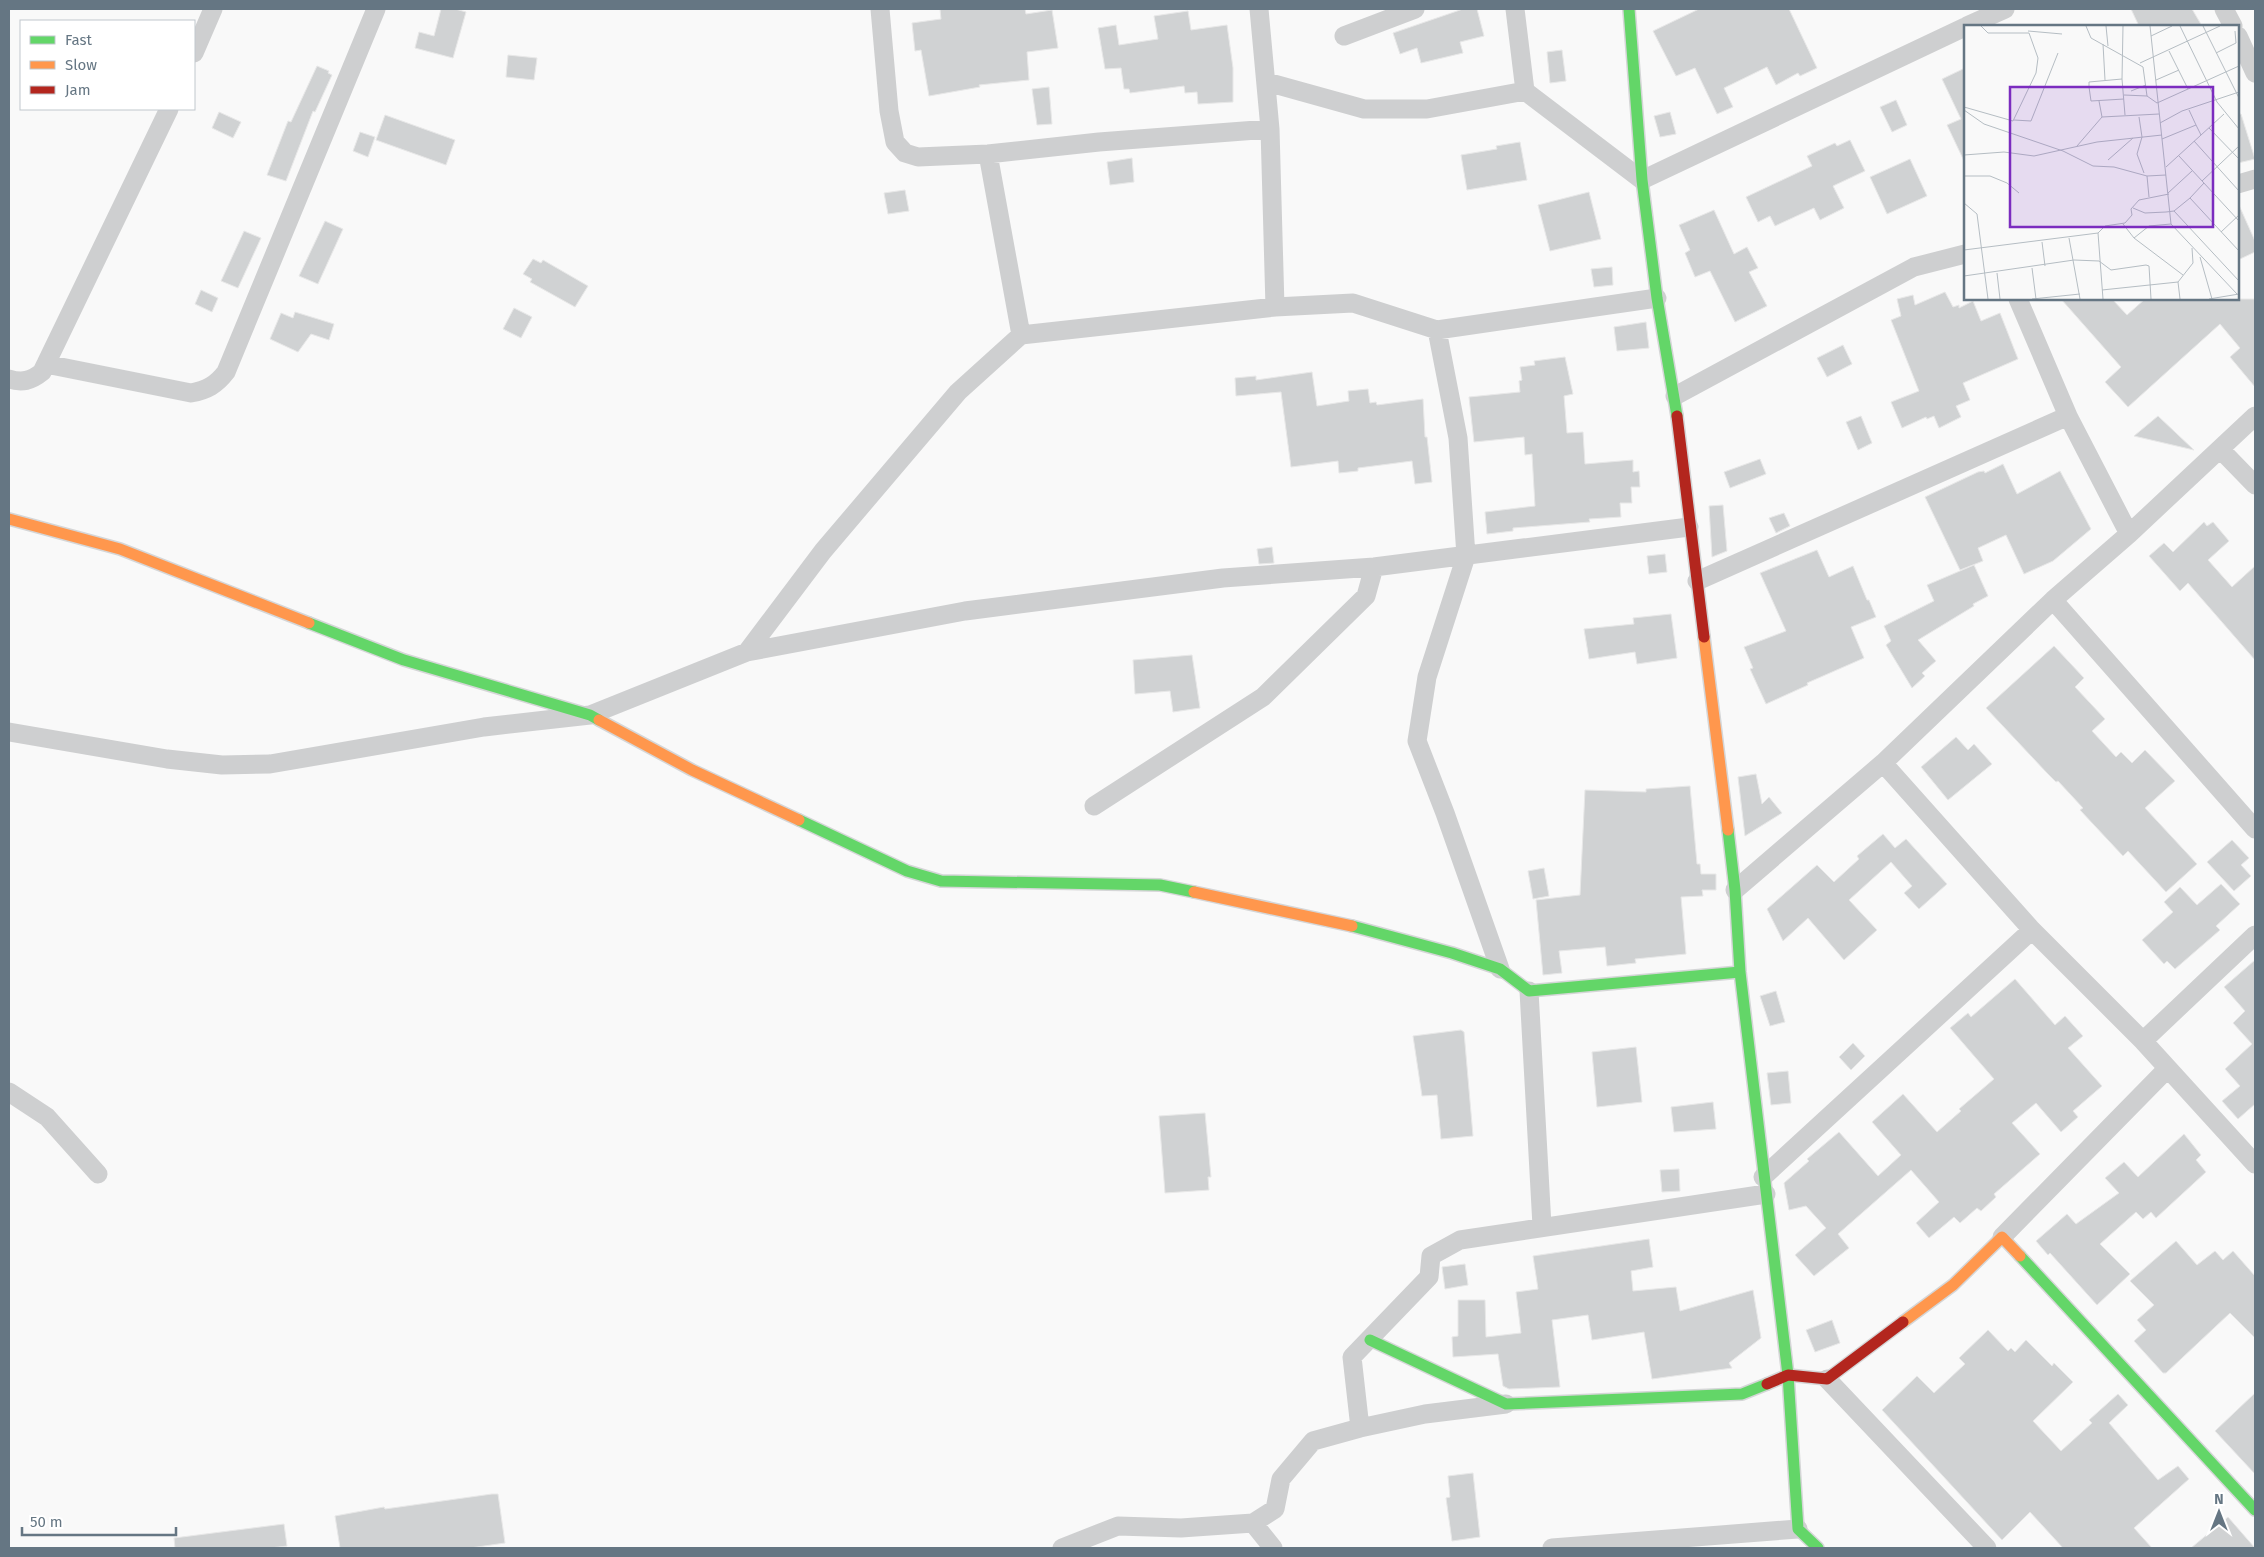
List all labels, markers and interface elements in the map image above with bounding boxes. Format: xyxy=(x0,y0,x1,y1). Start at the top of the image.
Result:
legend xyxy=(20,20,195,110)
inset map xyxy=(1964,25,2239,300)
text: Fast xyxy=(65,31,92,49)
text: Slow xyxy=(65,56,97,74)
text: Jam xyxy=(65,81,91,99)
north arrow xyxy=(2194,1487,2244,1537)
text: N xyxy=(2214,1491,2224,1508)
scale bar xyxy=(22,1504,176,1536)
text: 50 m xyxy=(30,1513,63,1531)

